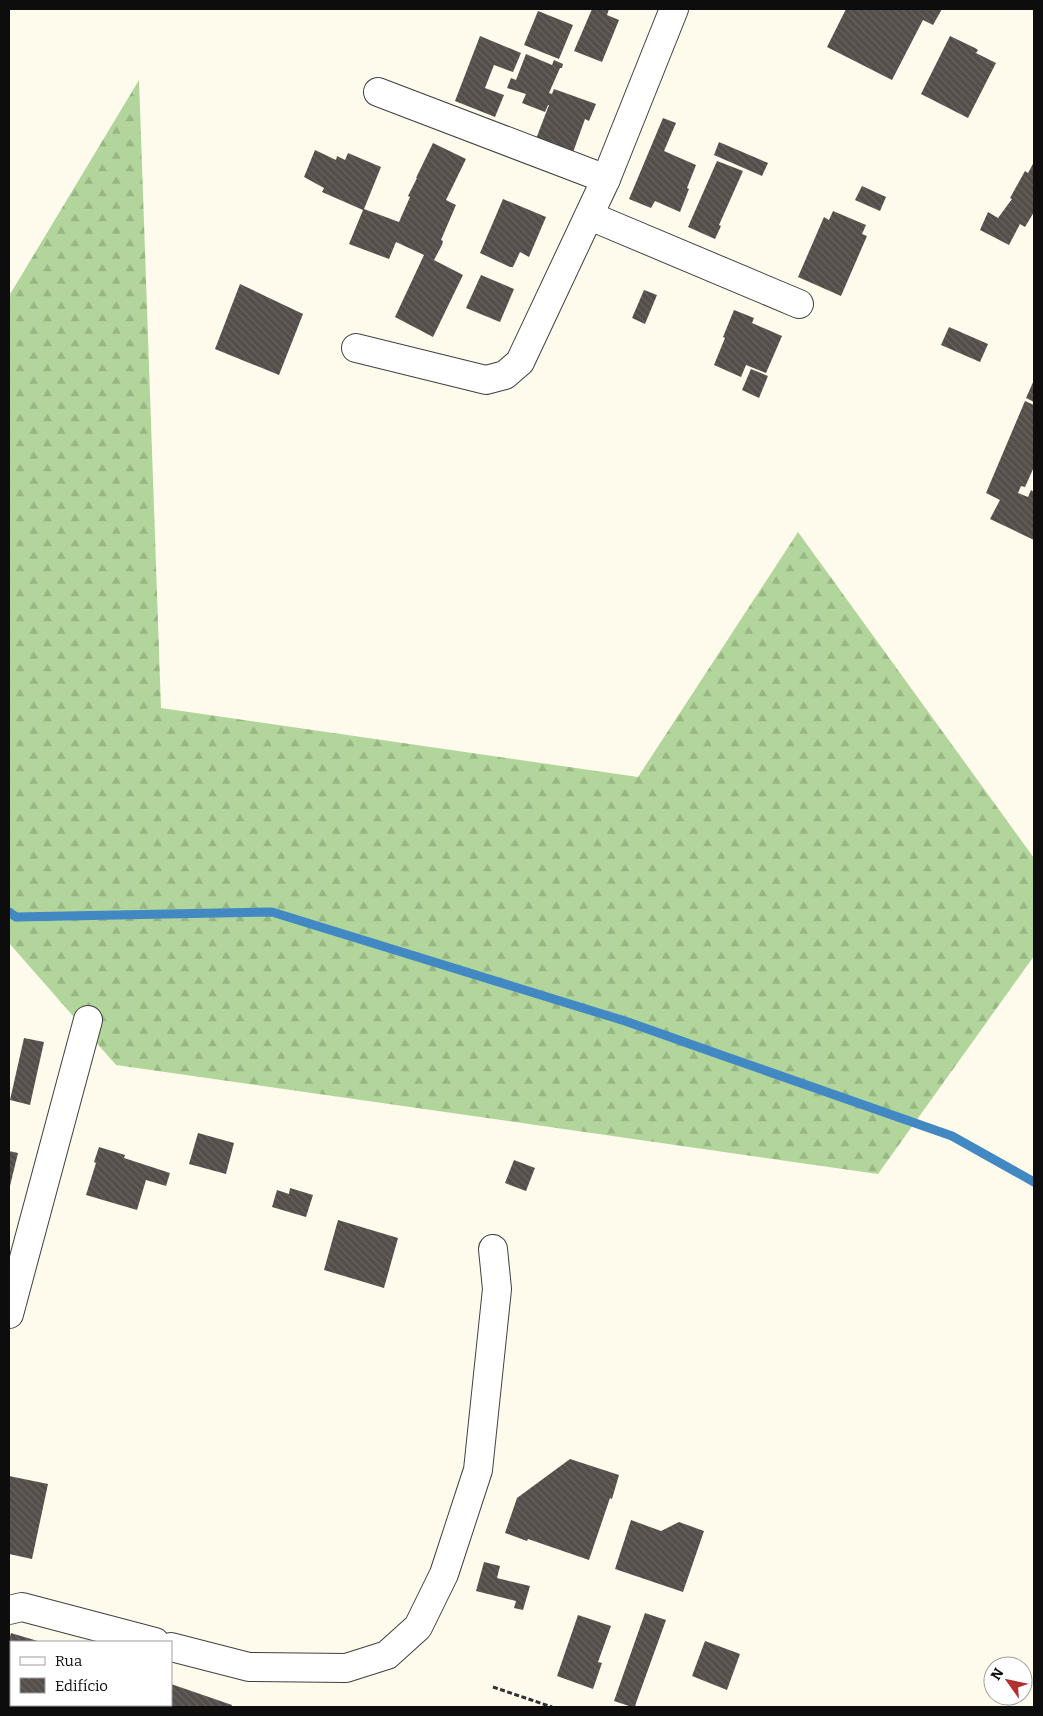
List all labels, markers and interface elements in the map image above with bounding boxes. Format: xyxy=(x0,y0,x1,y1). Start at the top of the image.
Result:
legend xyxy=(10,1641,172,1706)
text: Rua xyxy=(55,1652,82,1670)
north arrow xyxy=(983,1656,1033,1706)
text: N xyxy=(987,1665,1008,1683)
text: Edifício xyxy=(55,1677,108,1695)

